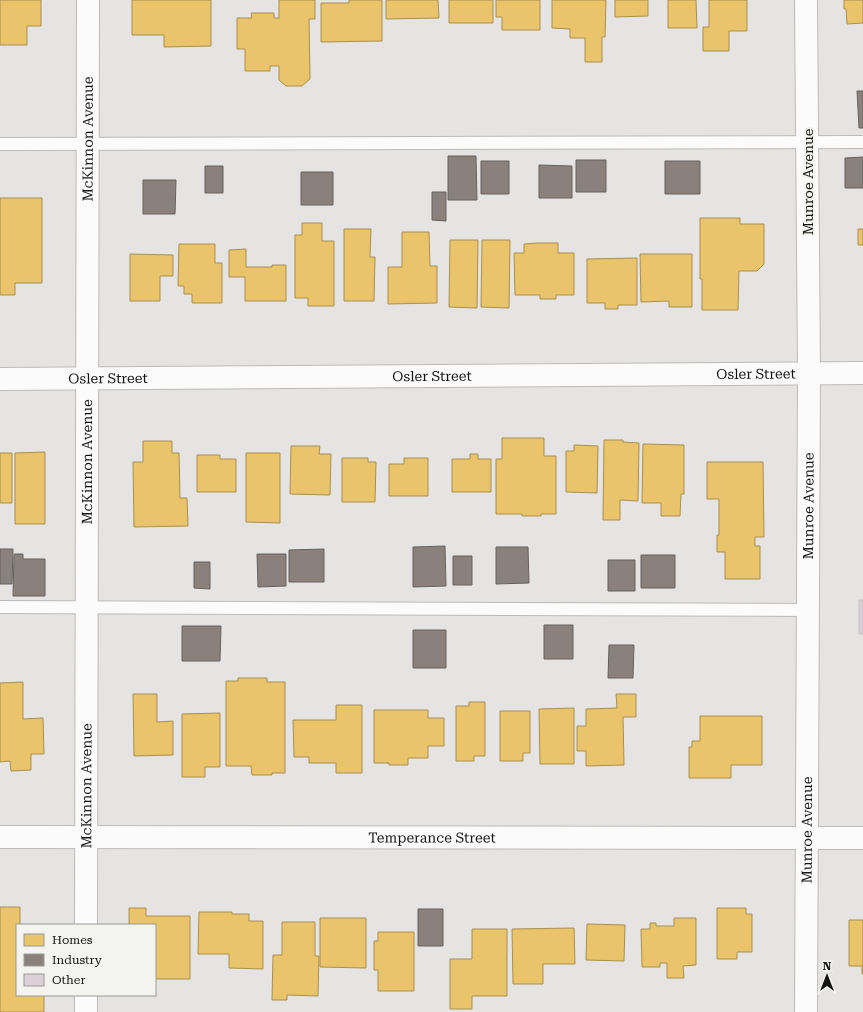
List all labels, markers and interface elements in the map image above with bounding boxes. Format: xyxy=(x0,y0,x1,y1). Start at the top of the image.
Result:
street label: McKinnon Avenue xyxy=(80,76,96,202)
street label: Munroe Avenue xyxy=(800,128,816,235)
street label: Osler Street xyxy=(716,365,796,382)
street label: Osler Street xyxy=(392,368,472,384)
street label: Osler Street xyxy=(68,370,148,387)
street label: McKinnon Avenue xyxy=(79,399,95,525)
street label: Munroe Avenue xyxy=(800,452,817,559)
street label: McKinnon Avenue xyxy=(78,723,94,849)
street label: Munroe Avenue xyxy=(799,776,815,883)
street label: Temperance Street xyxy=(368,829,496,846)
legend xyxy=(16,924,156,996)
text: Homes xyxy=(52,933,93,947)
text: Industry xyxy=(52,953,103,967)
north arrow xyxy=(807,956,847,996)
text: N xyxy=(823,960,832,973)
text: Other xyxy=(52,973,85,987)

